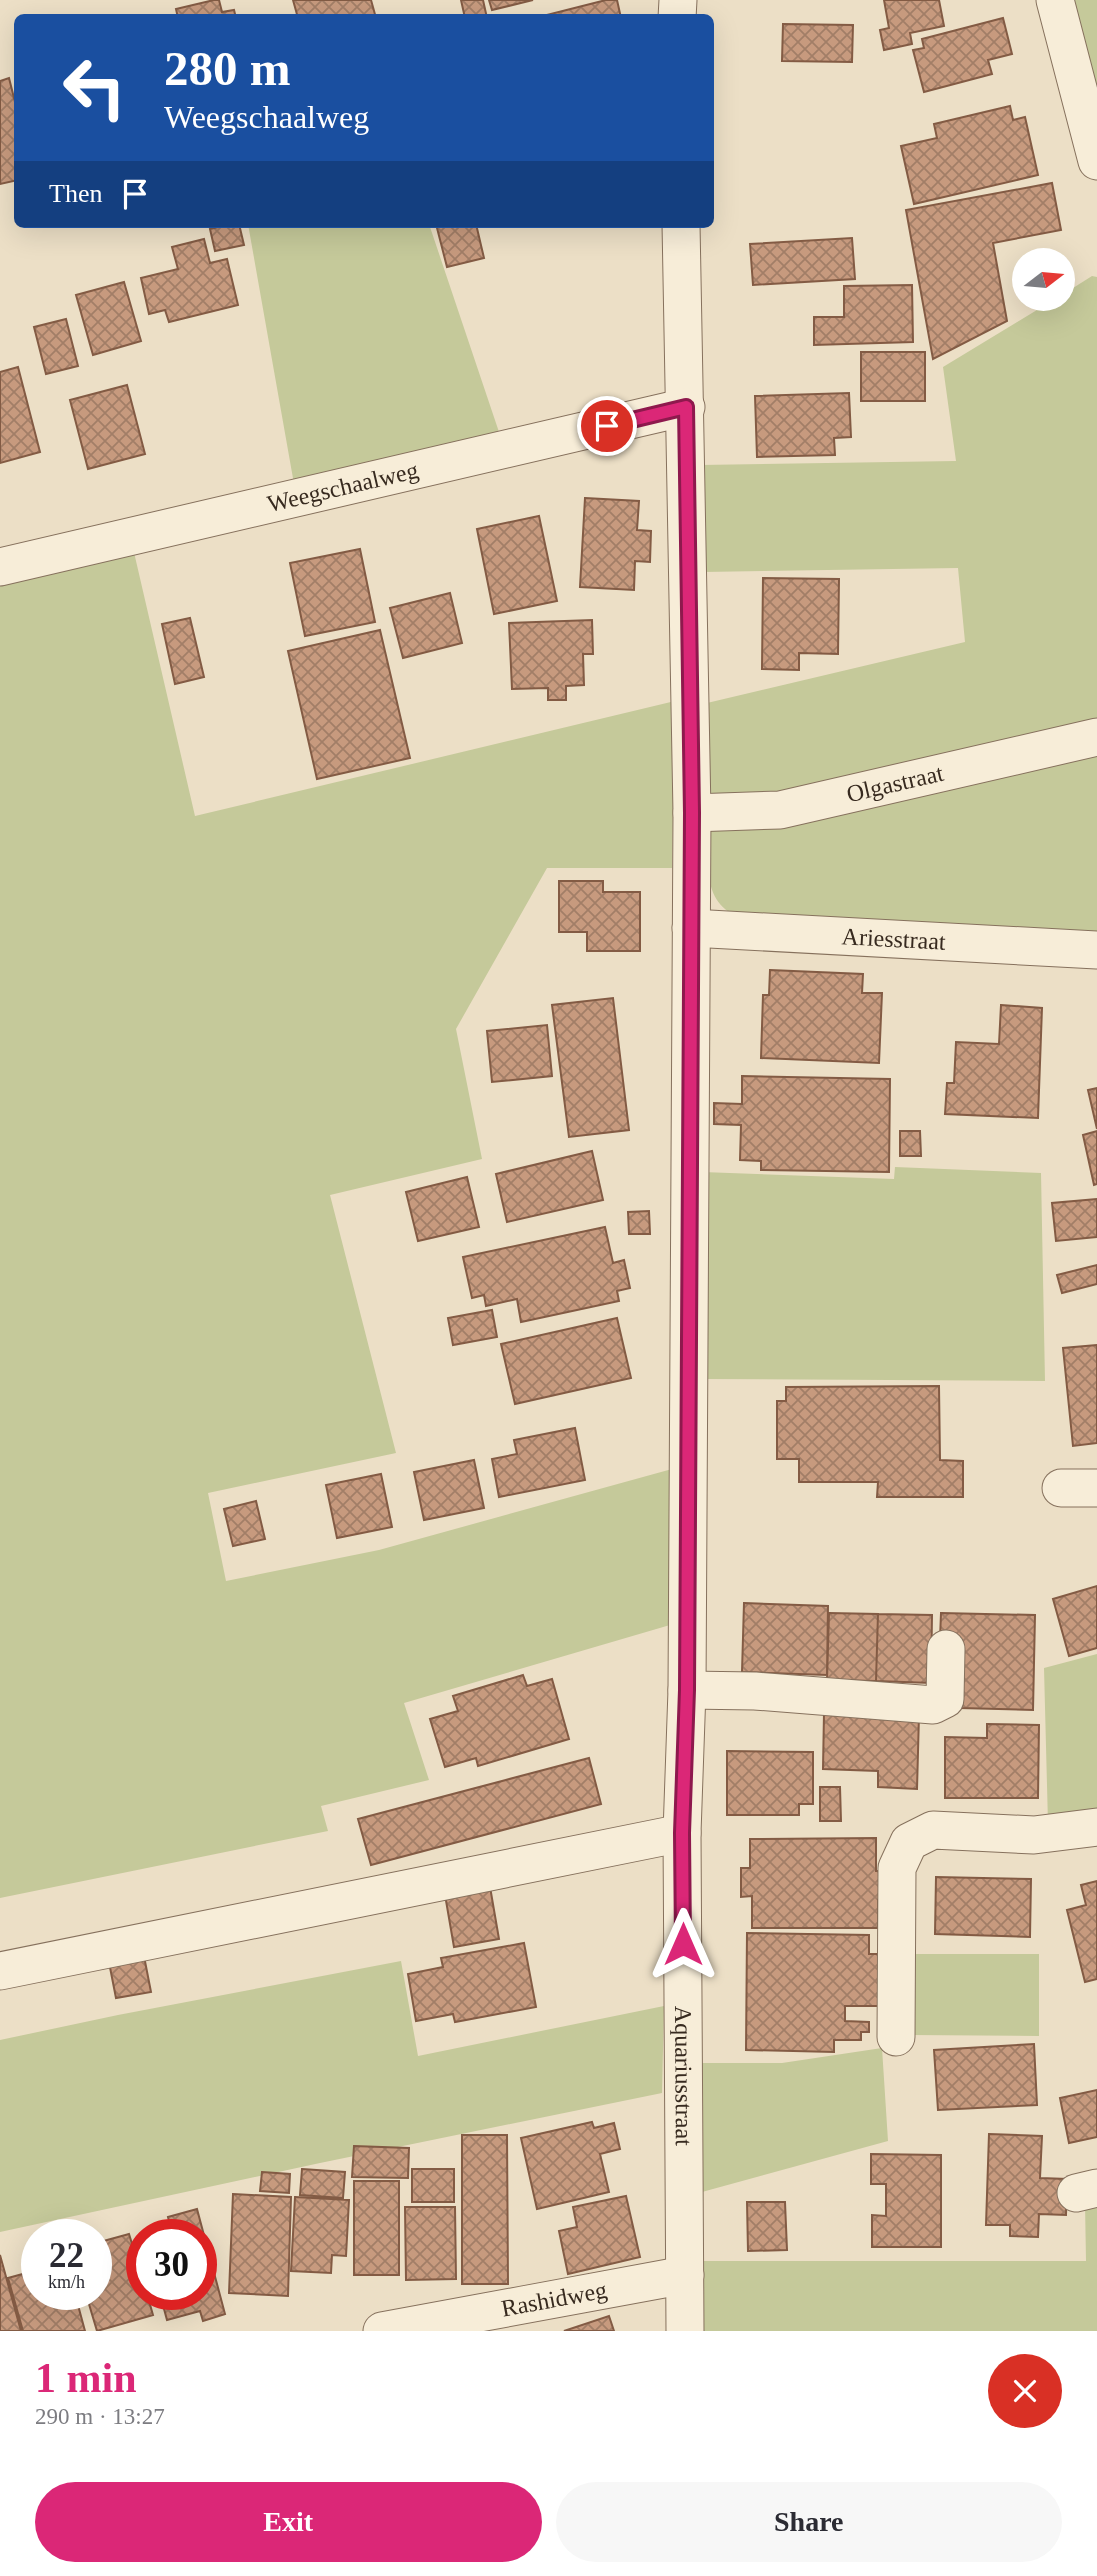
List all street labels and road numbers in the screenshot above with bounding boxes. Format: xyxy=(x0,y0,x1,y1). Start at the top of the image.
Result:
street label: Weegschaalweg xyxy=(265,457,421,517)
street label: Olgastraat xyxy=(844,760,946,807)
street label: Ariesstraat xyxy=(841,923,947,955)
street label: Aquariusstraat xyxy=(670,2006,697,2146)
street label: Rashidweg xyxy=(499,2277,609,2322)

